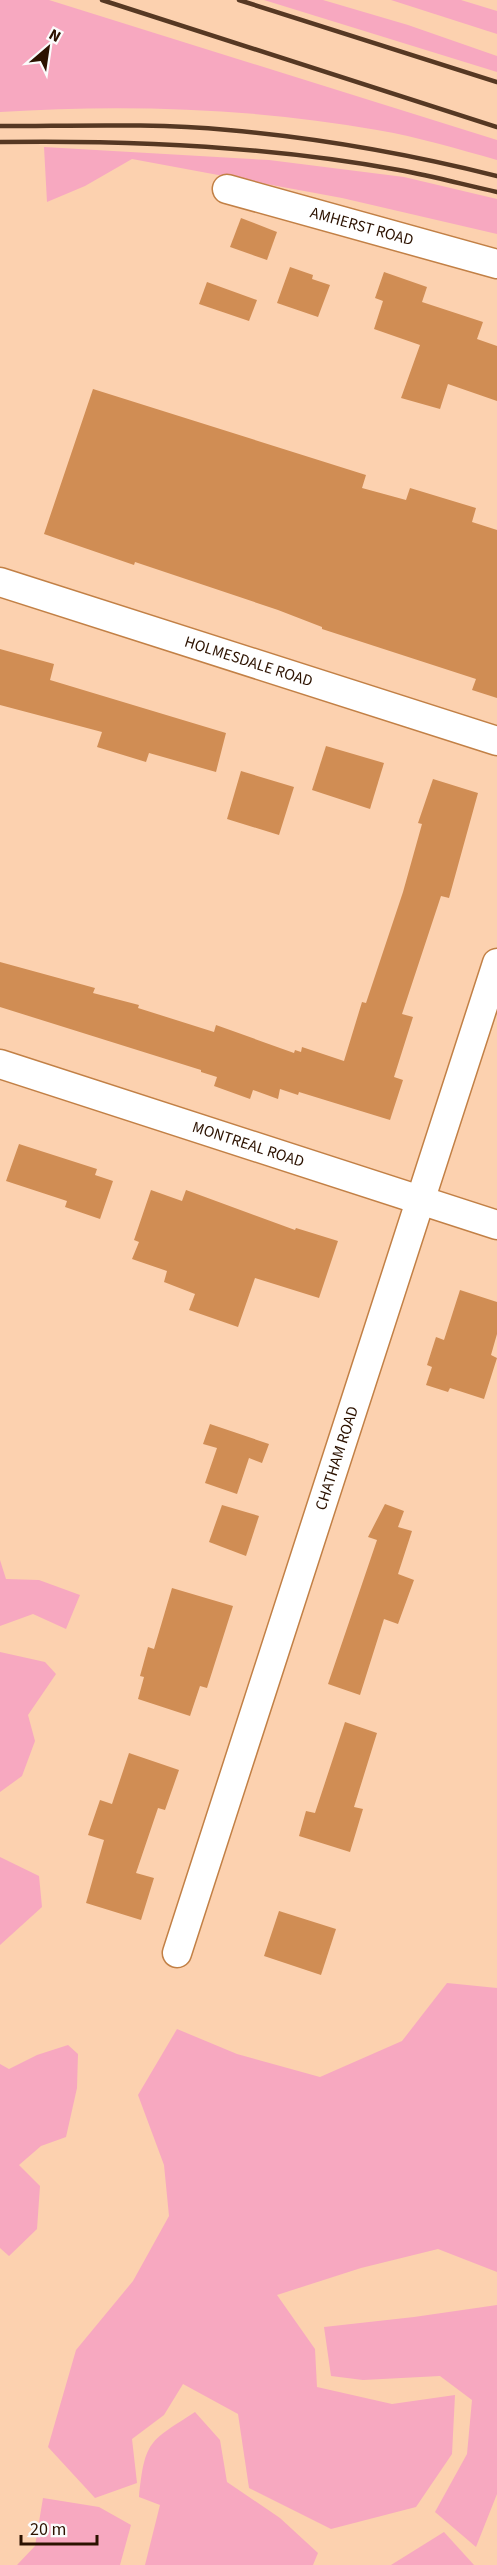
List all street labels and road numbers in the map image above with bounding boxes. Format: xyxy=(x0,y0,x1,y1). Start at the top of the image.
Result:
street label: AMHERST ROAD xyxy=(308,202,416,251)
street label: HOLMESDALE ROAD xyxy=(182,631,316,692)
street label: MONTREAL ROAD xyxy=(189,1116,307,1173)
street label: CHATHAM ROAD xyxy=(310,1403,364,1513)

